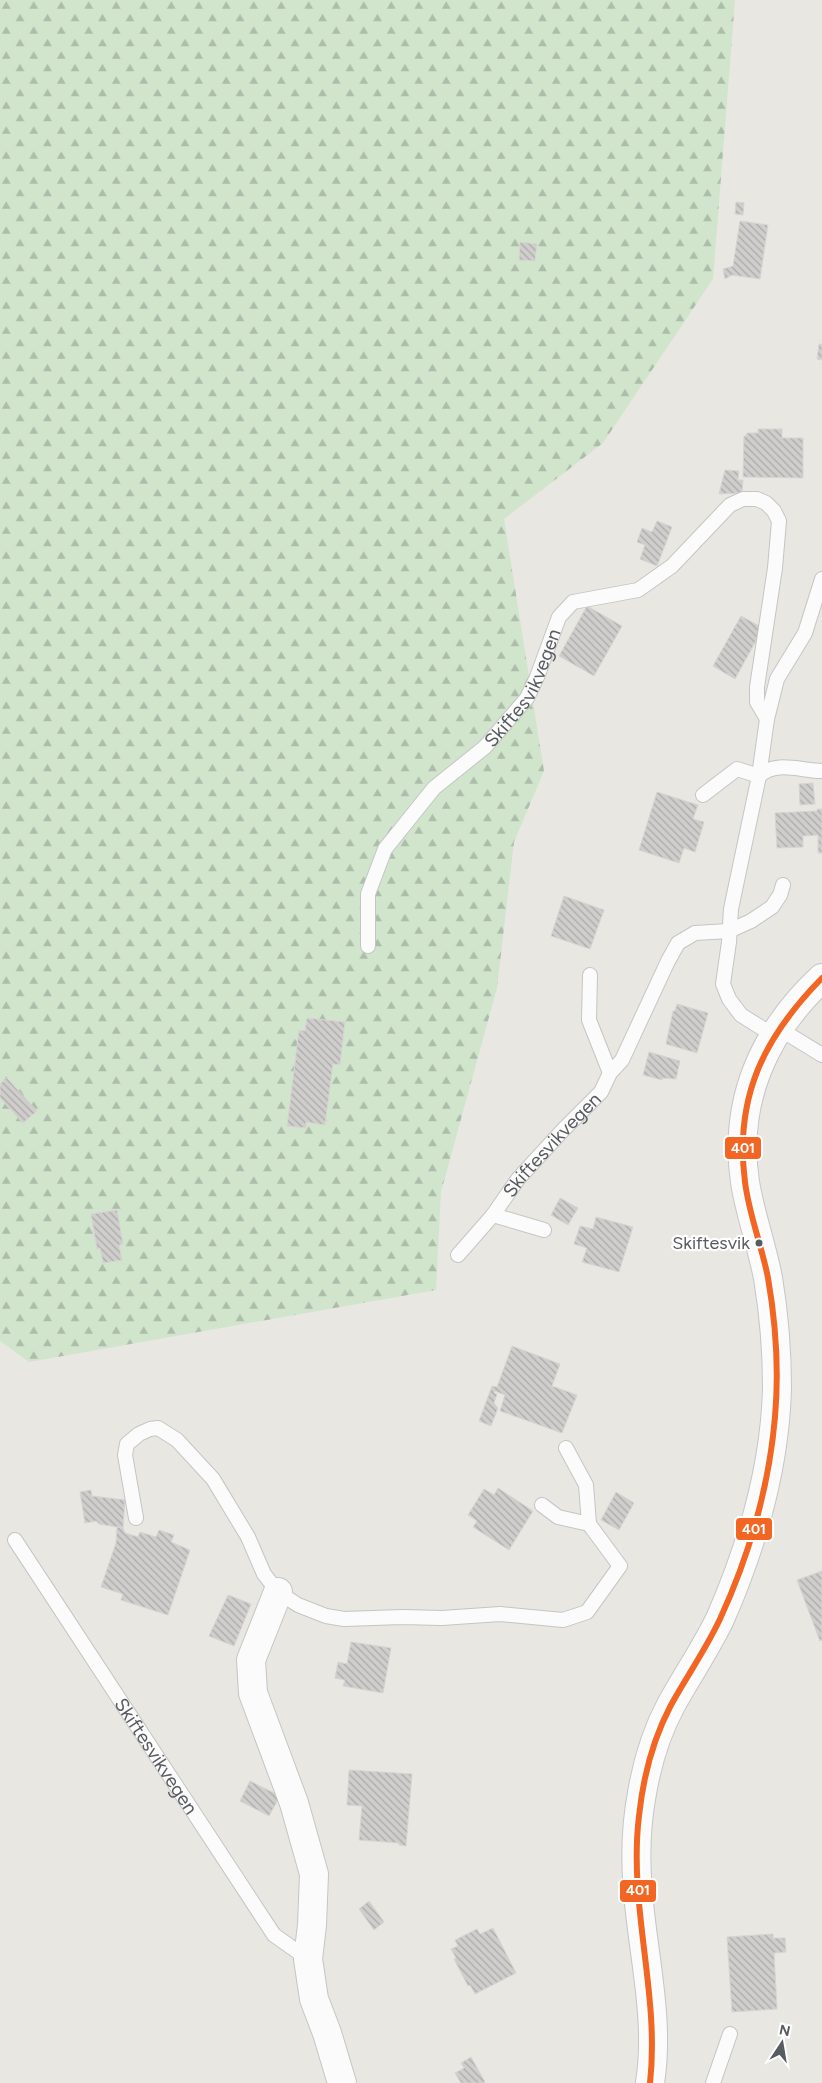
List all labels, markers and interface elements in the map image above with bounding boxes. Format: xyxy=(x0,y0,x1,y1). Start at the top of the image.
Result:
street label: Skiftesvikvegen xyxy=(479,626,565,751)
street label: Skiftesvikvegen xyxy=(498,1087,606,1201)
line badge: 401 xyxy=(724,1136,762,1160)
text: 401 xyxy=(731,1140,755,1157)
place label: Skiftesvik xyxy=(672,1232,750,1254)
marker: Skiftesvik xyxy=(754,1238,764,1248)
line badge: 401 xyxy=(735,1517,773,1541)
text: 401 xyxy=(742,1521,766,1538)
street label: Skiftesvikvegen xyxy=(110,1693,203,1818)
line badge: 401 xyxy=(619,1879,657,1903)
text: 401 xyxy=(626,1882,650,1899)
north arrow xyxy=(757,2018,807,2068)
text: N xyxy=(778,2021,792,2040)

